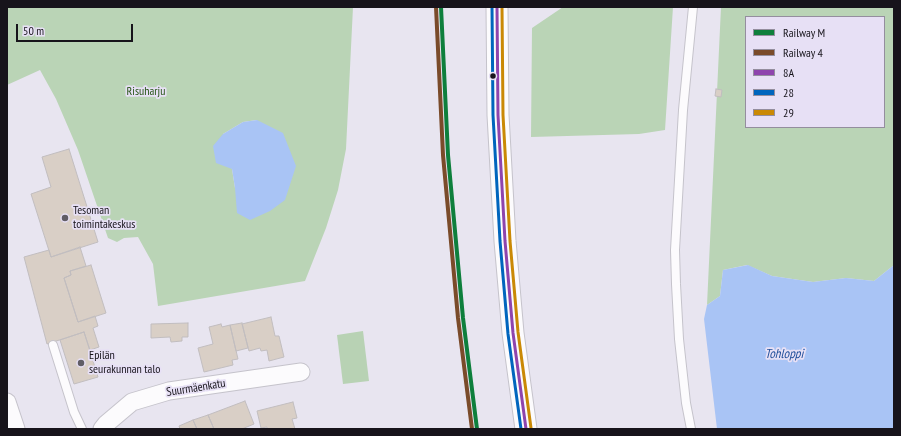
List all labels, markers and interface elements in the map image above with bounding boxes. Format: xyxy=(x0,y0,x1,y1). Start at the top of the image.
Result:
scale bar xyxy=(18,16,135,42)
legend xyxy=(745,16,885,128)
text: 50 m xyxy=(23,23,44,38)
text: Railway M xyxy=(783,25,825,40)
text: Railway 4 xyxy=(783,45,823,60)
text: 8A xyxy=(783,65,794,80)
unlabelled marker xyxy=(488,71,498,81)
park label: Risuharju xyxy=(127,85,165,99)
text: 28 xyxy=(783,85,794,100)
text: 29 xyxy=(783,105,794,120)
place label: Tesoman toimintakeskus xyxy=(73,204,135,232)
marker: Tesoman toimintakeskus xyxy=(60,213,70,223)
water label: Tohloppi xyxy=(765,346,803,362)
place label: Epilän seurakunnan talo xyxy=(89,349,160,377)
marker: Epilän seurakunnan talo xyxy=(76,358,86,368)
street label: Suurmäenkatu xyxy=(165,376,227,400)

